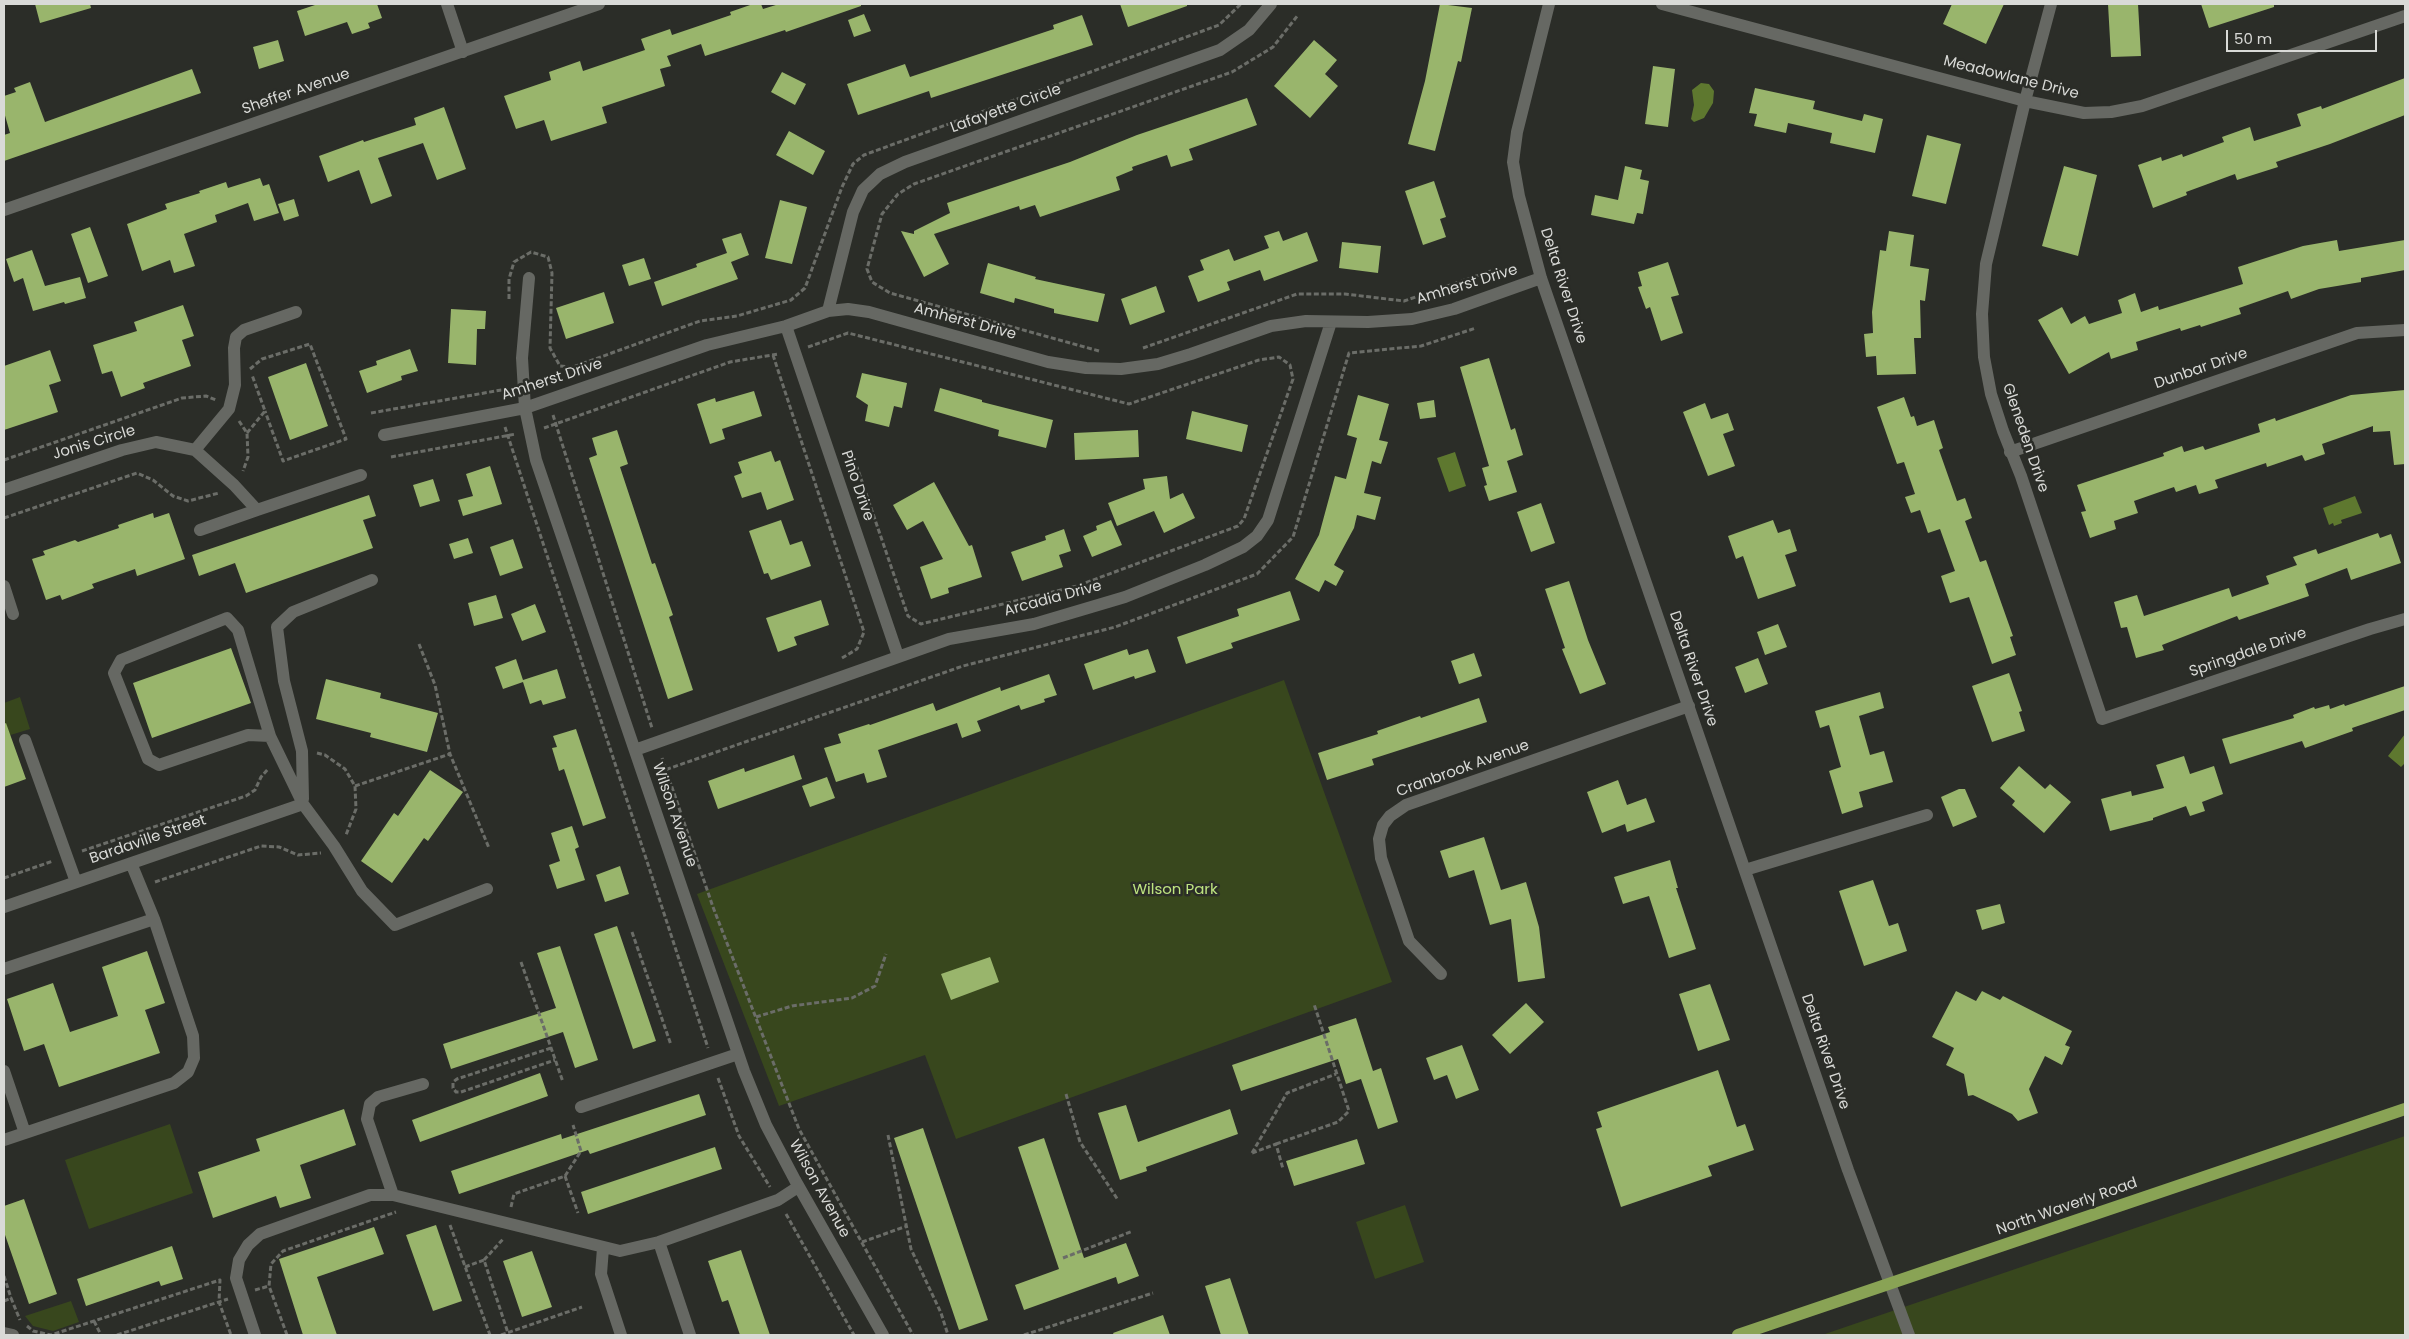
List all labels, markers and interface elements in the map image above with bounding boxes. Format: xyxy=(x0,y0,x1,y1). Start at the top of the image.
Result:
scale bar xyxy=(2229,20,2380,52)
text: 50 m xyxy=(2234,28,2272,49)
street label: Meadowlane Drive xyxy=(1942,52,2080,104)
street label: Sheffer Avenue xyxy=(240,65,352,119)
street label: Lafayette Circle xyxy=(948,81,1064,137)
street label: Delta River Drive xyxy=(1536,226,1590,346)
street label: Amherst Drive xyxy=(1414,261,1520,309)
street label: Amherst Drive xyxy=(912,300,1018,344)
street label: Dunbar Drive xyxy=(2152,345,2250,393)
street label: Amherst Drive xyxy=(499,355,605,405)
street label: Gleneden Drive xyxy=(1998,381,2052,495)
street label: Jonis Circle xyxy=(50,422,138,464)
street label: Pino Drive xyxy=(837,448,877,524)
street label: Arcadia Drive xyxy=(1002,577,1104,621)
street label: Delta River Drive xyxy=(1665,609,1721,729)
street label: Springdale Drive xyxy=(2187,624,2309,682)
street label: Cranbrook Avenue xyxy=(1394,737,1532,801)
street label: Wilson Avenue xyxy=(648,760,700,870)
street label: Bardaville Street xyxy=(87,812,209,868)
park label: Wilson Park xyxy=(1132,881,1218,899)
street label: Delta River Drive xyxy=(1797,992,1853,1112)
street label: Wilson Avenue xyxy=(785,1137,853,1241)
street label: North Waverly Road xyxy=(1994,1174,2140,1240)

